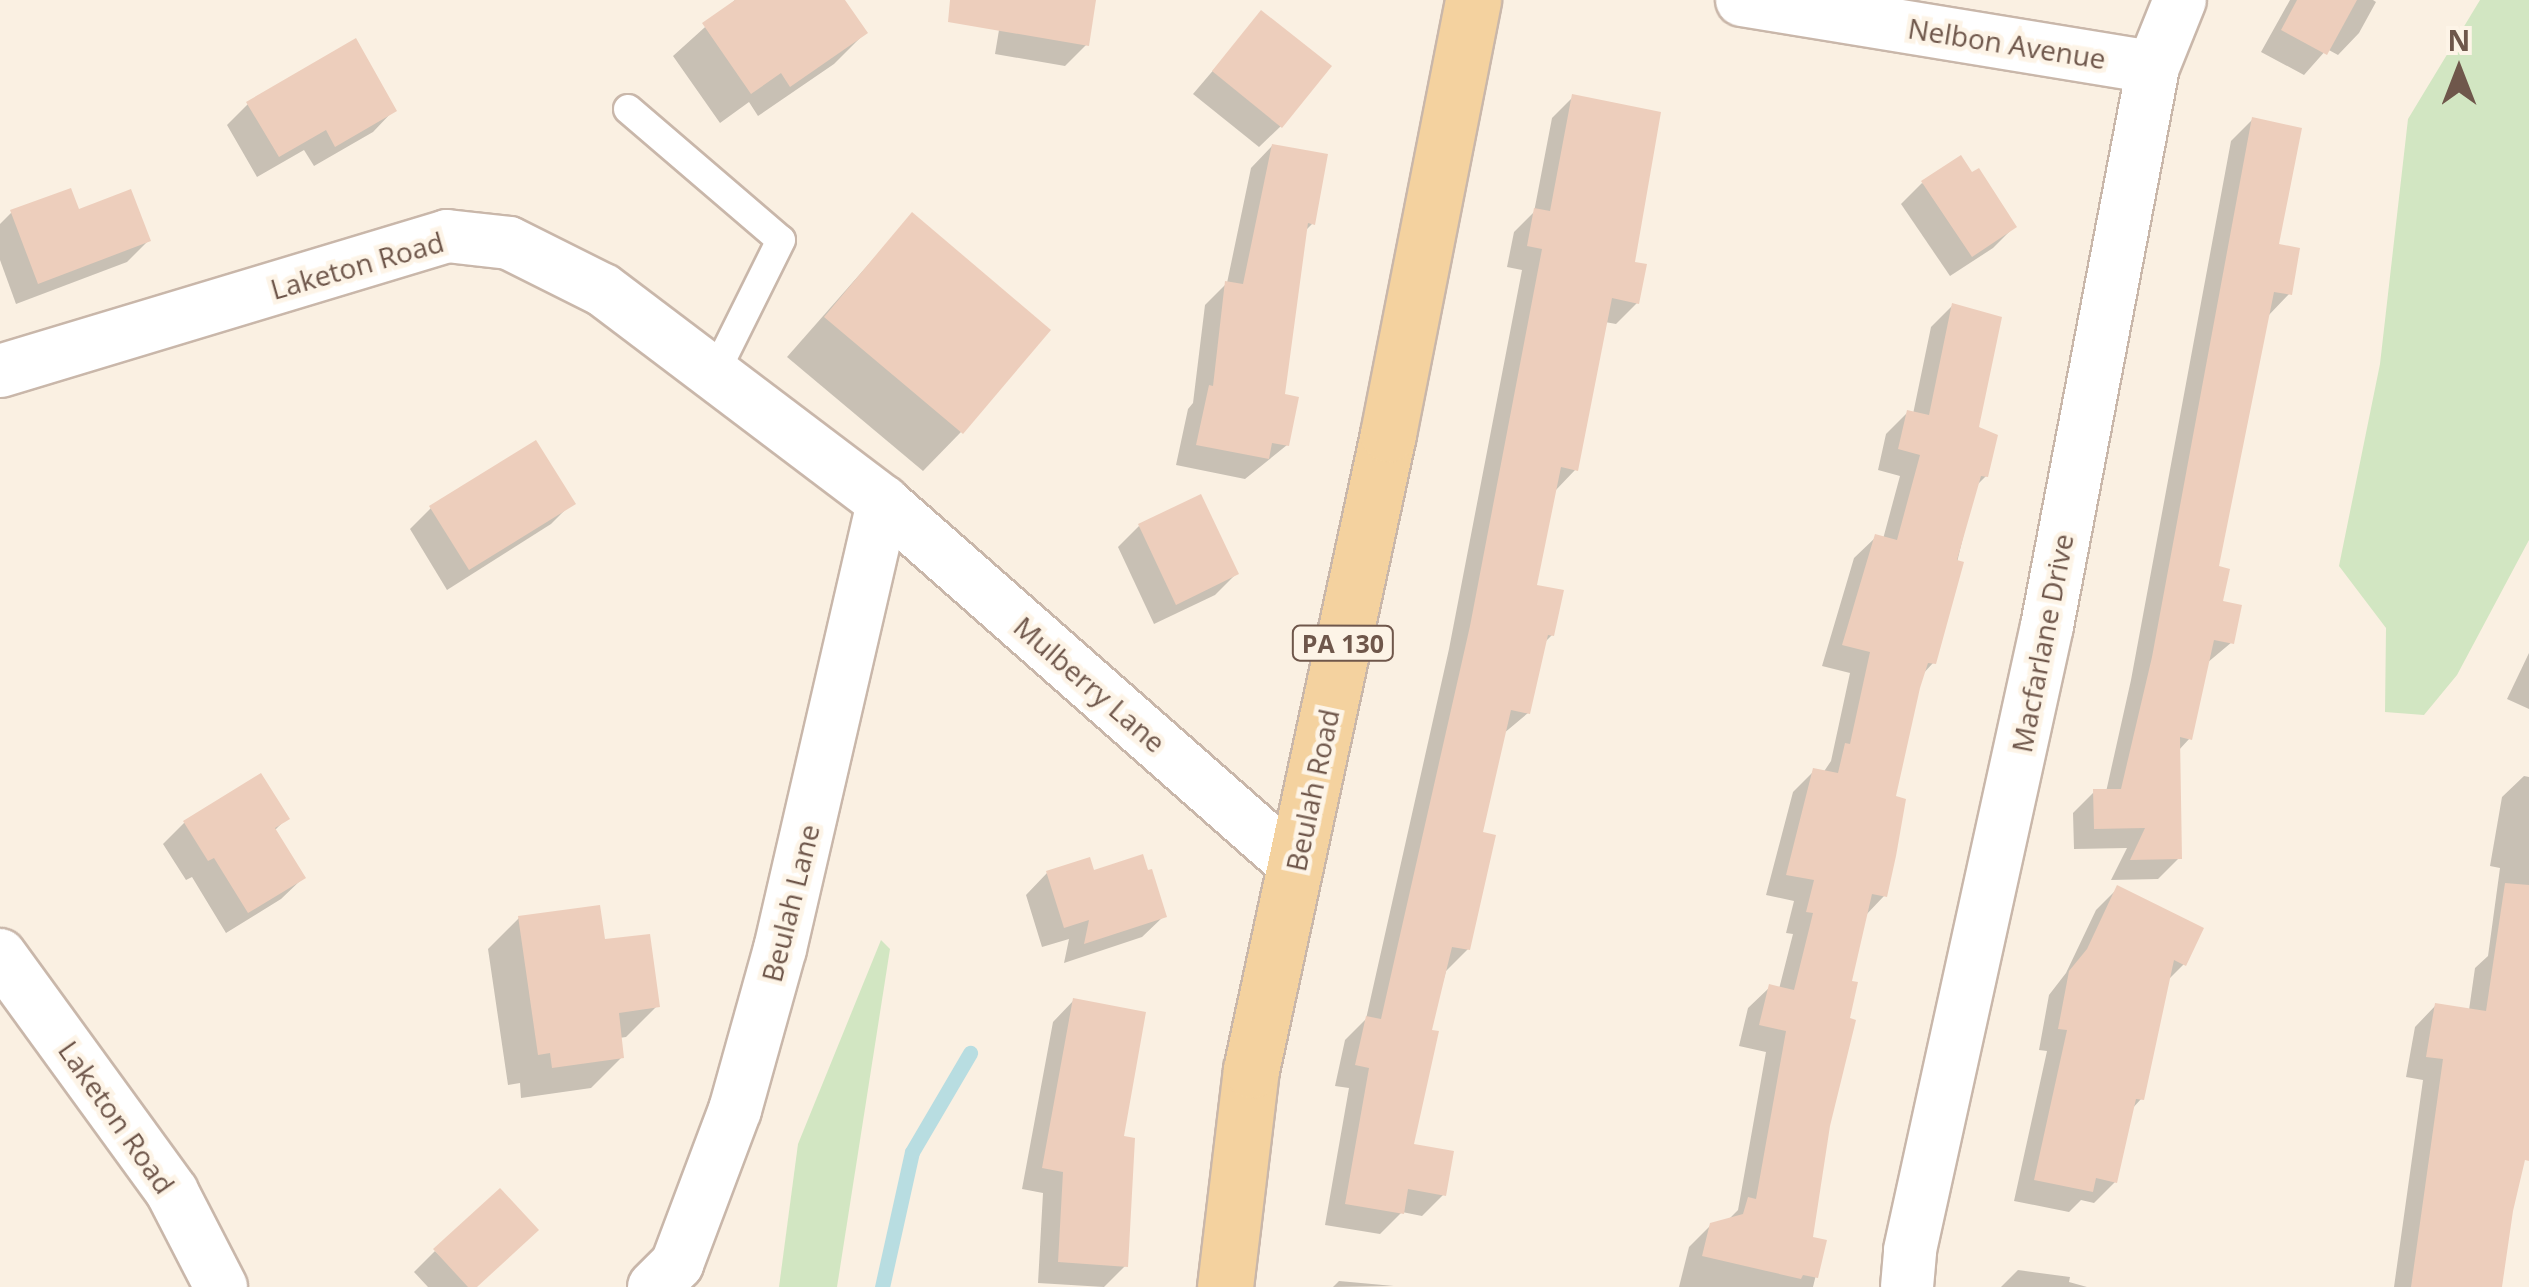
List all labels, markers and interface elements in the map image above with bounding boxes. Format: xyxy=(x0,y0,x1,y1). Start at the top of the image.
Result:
street label: Nelbon Avenue xyxy=(1906,11,2108,75)
north arrow xyxy=(2409,20,2509,120)
text: N xyxy=(2448,21,2470,59)
street label: Laketon Road xyxy=(266,224,448,306)
street label: Macfarlane Drive xyxy=(2004,531,2080,755)
street label: Mulberry Lane xyxy=(1007,609,1173,759)
road number: PA 130 xyxy=(1290,623,1396,663)
street label: Beulah Road xyxy=(1278,706,1346,874)
street label: Beulah Lane xyxy=(754,821,826,985)
street label: Laketon Road xyxy=(52,1034,182,1200)

